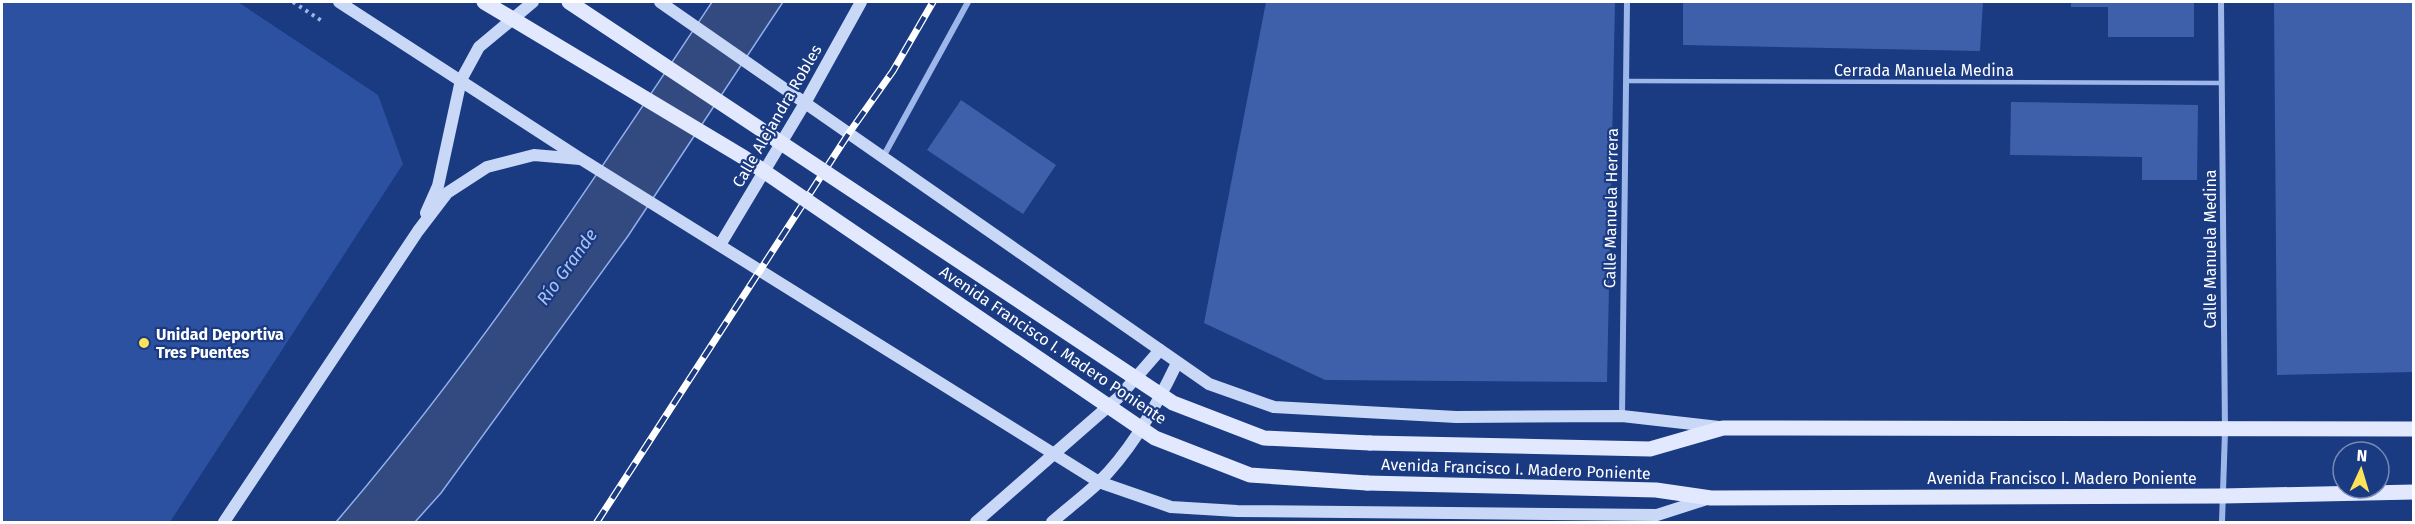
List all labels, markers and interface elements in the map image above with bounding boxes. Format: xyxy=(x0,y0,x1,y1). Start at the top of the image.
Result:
street label: Calle Alejandra Robles xyxy=(728,41,826,191)
street label: Cerrada Manuela Medina xyxy=(1834,61,2014,80)
street label: Calle Manuela Herrera xyxy=(1600,128,1622,288)
street label: Calle Manuela Medina xyxy=(2201,169,2220,329)
water label: Río Grande xyxy=(532,225,602,309)
street label: Avenida Francisco I. Madero Poniente xyxy=(936,262,1170,428)
place label: Unidad Deportiva Tres Puentes xyxy=(156,325,284,362)
marker: Unidad Deportiva Tres Puentes xyxy=(137,336,151,350)
north arrow xyxy=(2331,440,2391,500)
text: N xyxy=(2356,446,2368,465)
street label: Avenida Francisco I. Madero Poniente xyxy=(1381,455,1651,483)
street label: Avenida Francisco I. Madero Poniente xyxy=(1927,469,2197,488)

